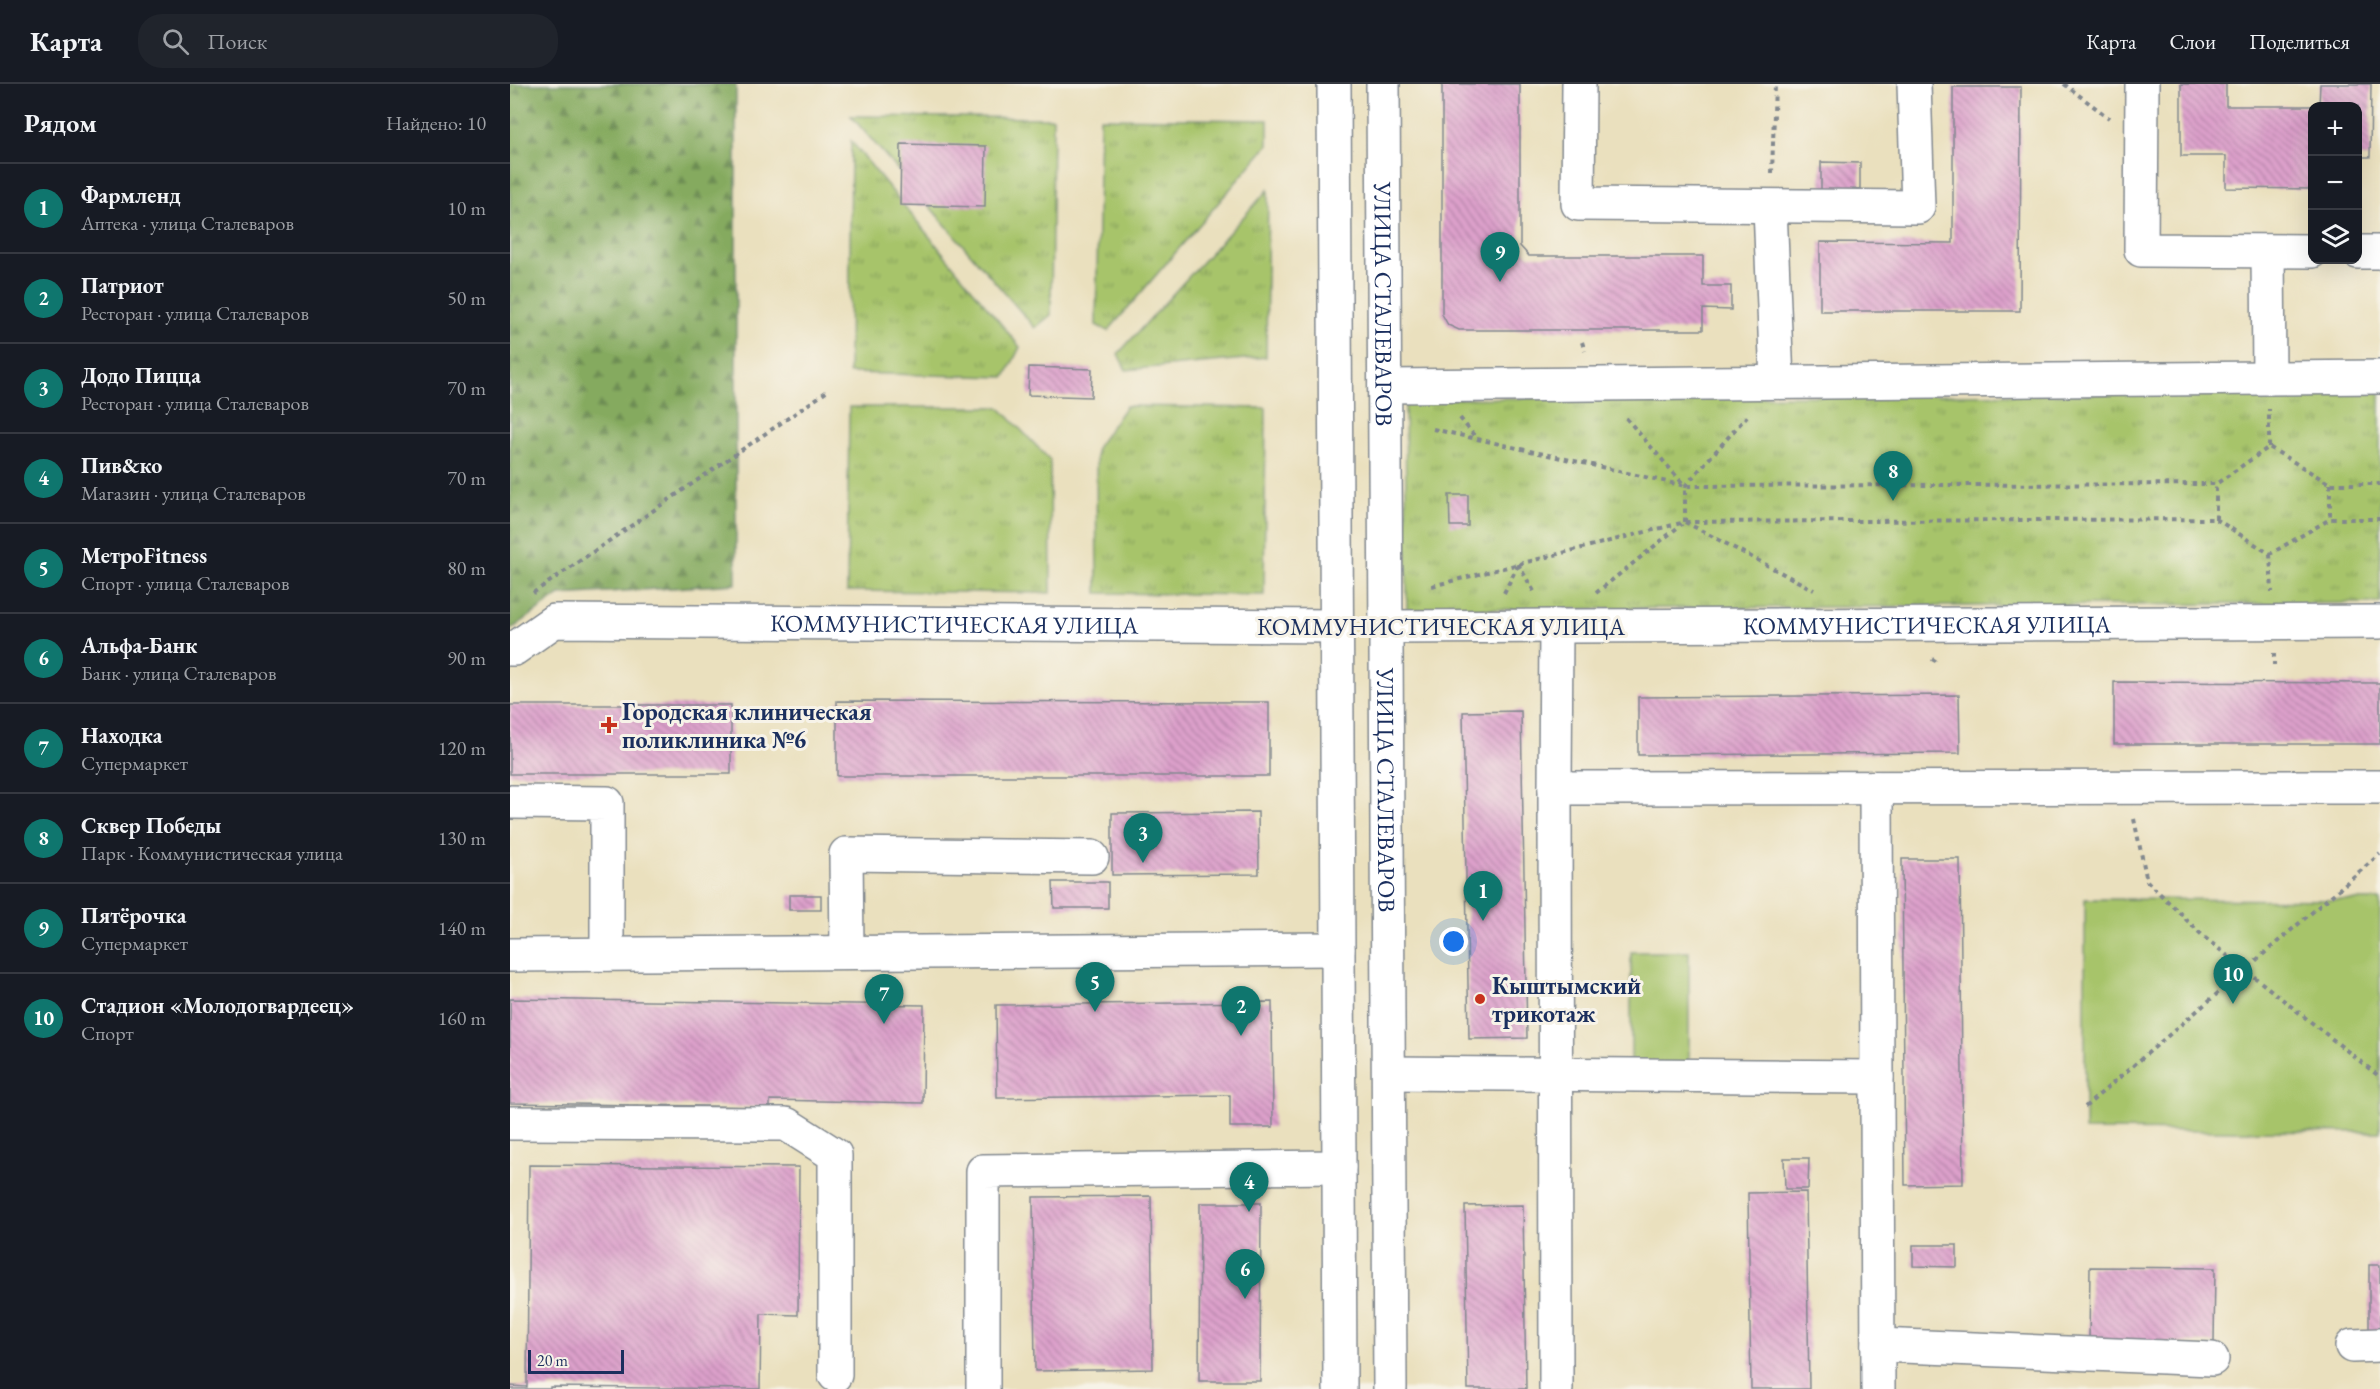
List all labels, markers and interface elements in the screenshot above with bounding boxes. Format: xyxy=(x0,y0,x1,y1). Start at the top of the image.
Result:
search box xyxy=(138,14,558,68)
text: Карта xyxy=(30,23,102,59)
icon: search xyxy=(159,25,192,58)
text: Поиск xyxy=(207,27,267,56)
text: Карта xyxy=(2086,28,2136,55)
text: Слои xyxy=(2169,28,2216,55)
text: Поделиться xyxy=(2249,28,2350,55)
map controls xyxy=(2308,102,2362,264)
button: + xyxy=(2308,102,2362,156)
text: Рядом xyxy=(24,106,97,140)
text: Найдено: 10 xyxy=(386,110,486,136)
button: − xyxy=(2308,156,2362,210)
text: Фармленд xyxy=(81,181,181,210)
street label: УЛИЦА СТАЛЕВАРОВ xyxy=(1368,181,1400,426)
text: 1 xyxy=(38,195,49,221)
text: 10 m xyxy=(447,195,486,221)
text: Аптека · улица Сталеваров xyxy=(81,210,294,236)
button: layers xyxy=(2308,210,2362,264)
pin: 9 xyxy=(1480,232,1520,282)
text: Патриот xyxy=(81,271,164,300)
text: 2 xyxy=(38,285,49,311)
text: 50 m xyxy=(447,285,486,311)
text: Ресторан · улица Сталеваров xyxy=(81,300,309,326)
text: Додо Пицца xyxy=(81,361,201,390)
text: 3 xyxy=(38,375,49,401)
text: 70 m xyxy=(447,375,486,401)
text: Ресторан · улица Сталеваров xyxy=(81,390,309,416)
text: Пив&ко xyxy=(81,451,162,480)
pin: 8 xyxy=(1874,452,1912,501)
text: 4 xyxy=(38,465,49,491)
text: 70 m xyxy=(447,465,486,491)
text: Магазин · улица Сталеваров xyxy=(81,480,306,506)
text: МетроFitness xyxy=(81,541,207,570)
text: 5 xyxy=(38,555,49,581)
text: 80 m xyxy=(447,555,486,581)
text: Спорт · улица Сталеваров xyxy=(81,570,289,596)
street label: КОММУНИСТИЧЕСКАЯ УЛИЦА xyxy=(770,607,1139,640)
street label: КОММУНИСТИЧЕСКАЯ УЛИЦА xyxy=(1743,608,2112,641)
street label: КОММУНИСТИЧЕСКАЯ УЛИЦА xyxy=(1257,611,1625,642)
text: Альфа-Банк xyxy=(81,631,198,660)
text: 6 xyxy=(38,645,49,671)
text: 90 m xyxy=(447,645,486,671)
text: Банк · улица Сталеваров xyxy=(81,660,276,686)
street label: УЛИЦА СТАЛЕВАРОВ xyxy=(1371,667,1403,912)
place label: Городская клиническая поликлиника №6 xyxy=(622,696,872,755)
marker: Городская клиническая поликлиника №6 xyxy=(600,716,618,734)
text: Находка xyxy=(81,721,162,750)
text: 7 xyxy=(38,735,49,761)
text: 120 m xyxy=(438,735,486,761)
text: Супермаркет xyxy=(81,750,188,776)
text: Сквер Победы xyxy=(81,811,221,840)
pin: 3 xyxy=(1124,814,1162,863)
text: 8 xyxy=(38,825,49,851)
text: 130 m xyxy=(438,825,486,851)
text: Парк · Коммунистическая улица xyxy=(81,840,343,866)
pin: 1 xyxy=(1464,872,1502,921)
text: Пятёрочка xyxy=(81,901,186,930)
text: 9 xyxy=(38,915,49,941)
text: 140 m xyxy=(438,915,486,941)
your location xyxy=(1439,927,1468,956)
text: Супермаркет xyxy=(81,930,188,956)
pin: 10 xyxy=(2214,954,2252,1004)
pin: 5 xyxy=(1076,962,1114,1012)
place label: Кыштымский трикотаж xyxy=(1492,970,1641,1029)
pin: 7 xyxy=(864,974,904,1024)
pin: 2 xyxy=(1222,986,1260,1036)
text: Стадион «Молодогвардеец» xyxy=(81,991,354,1020)
marker: Кыштымский трикотаж xyxy=(1473,992,1487,1006)
text: 10 xyxy=(33,1005,54,1031)
text: 160 m xyxy=(438,1005,486,1031)
text: Спорт xyxy=(81,1020,134,1046)
pin: 4 xyxy=(1230,1162,1268,1212)
pin: 6 xyxy=(1226,1250,1264,1299)
scale bar xyxy=(528,1347,624,1374)
text: 20 m xyxy=(537,1350,568,1371)

